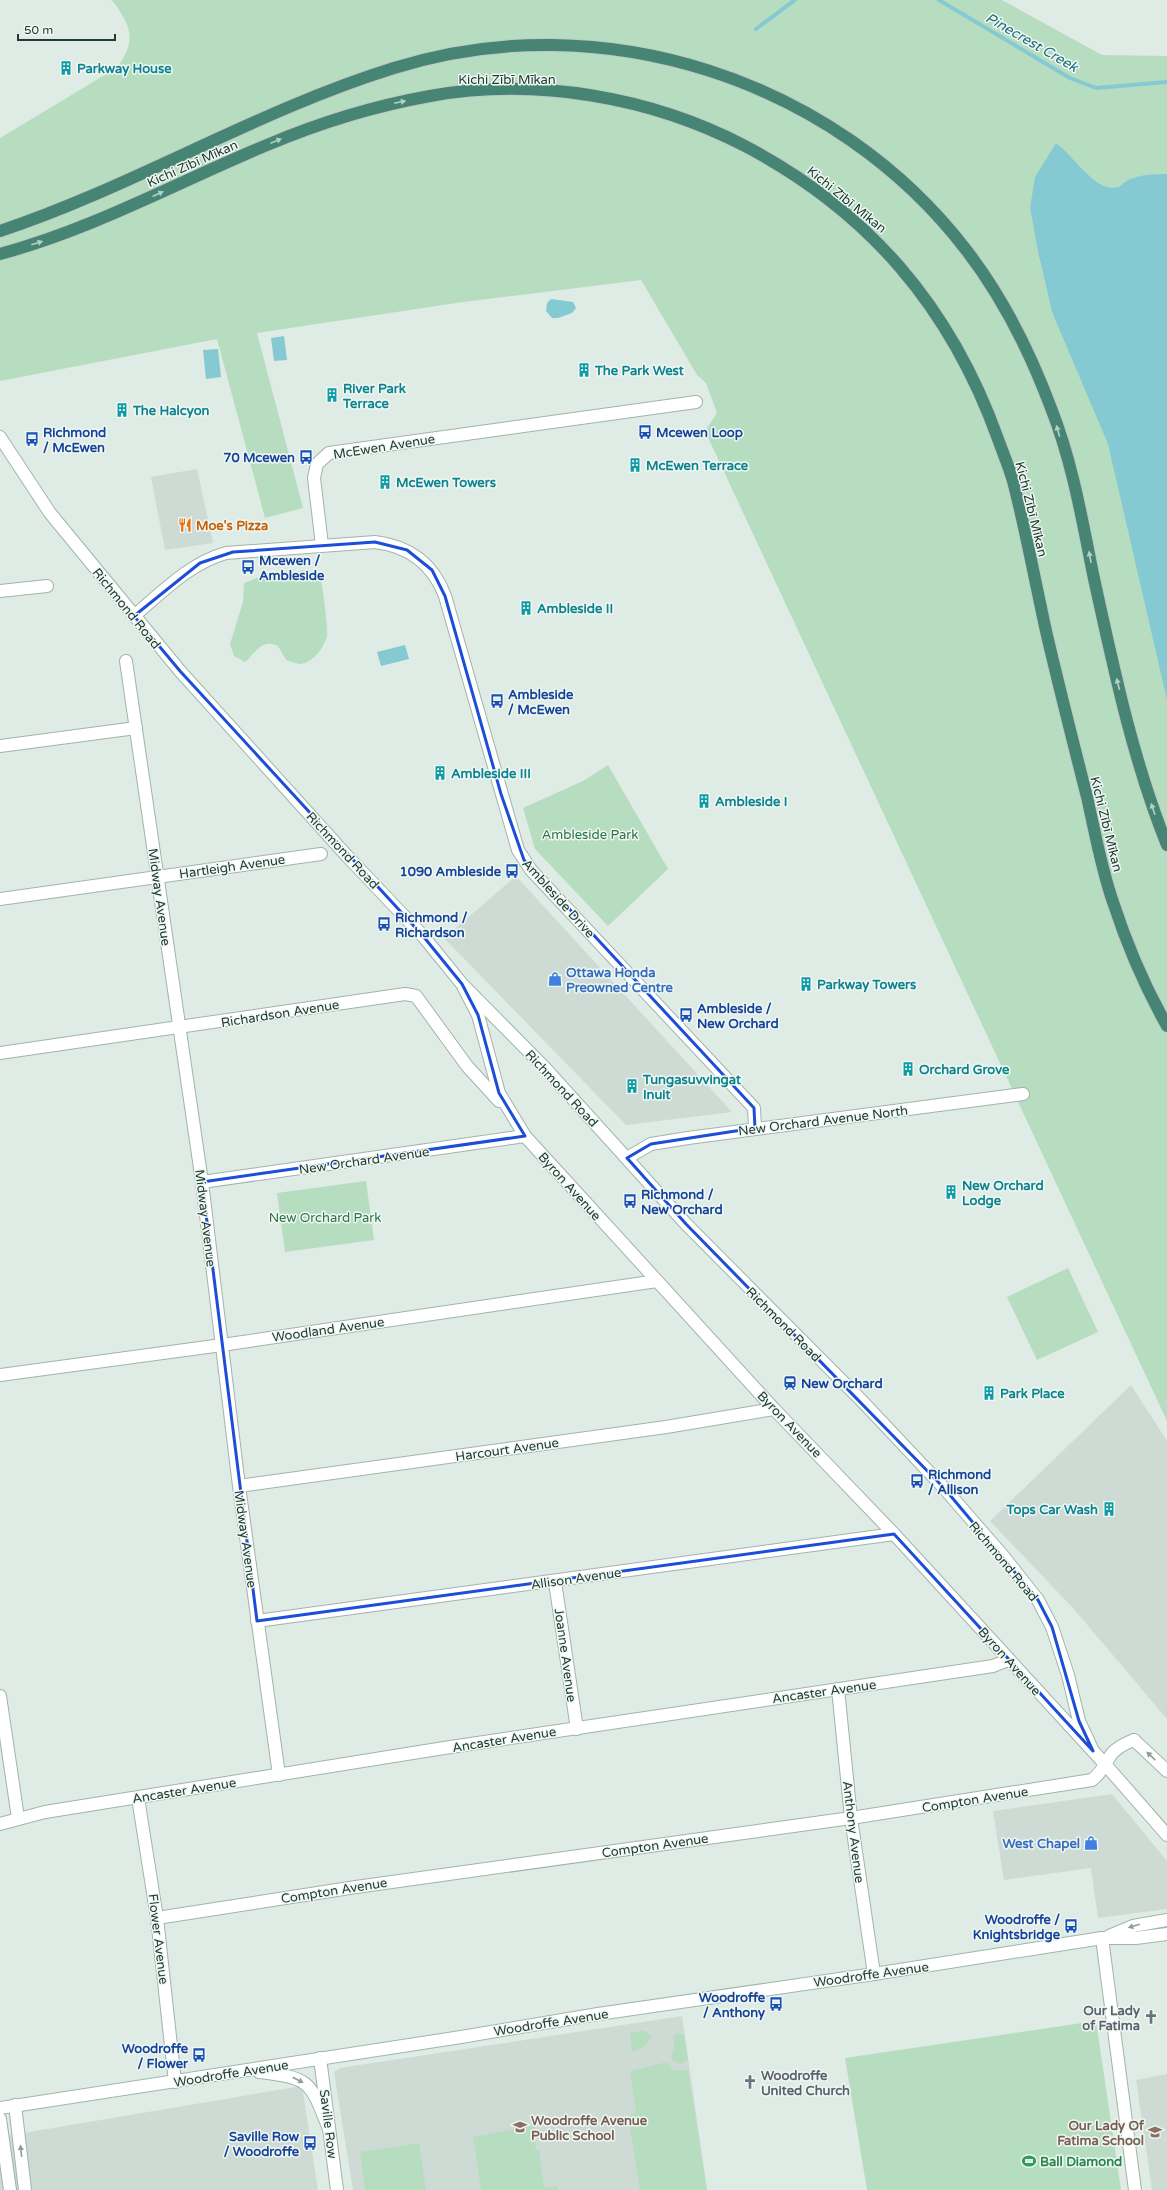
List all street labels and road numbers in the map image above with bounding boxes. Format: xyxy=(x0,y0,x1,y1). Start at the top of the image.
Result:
street label: Kichi Zībī Mīkan xyxy=(458,72,556,88)
street label: Kichi Zībī Mīkan xyxy=(145,137,240,191)
street label: Kichi Zībī Mīkan xyxy=(803,163,889,237)
street label: McEwen Avenue xyxy=(332,431,436,463)
street label: Kichi Zībī Mīkan xyxy=(1011,460,1051,559)
street label: Richmond Road xyxy=(89,565,164,652)
street label: Kichi Zībī Mīkan xyxy=(1086,775,1126,874)
street label: Richmond Road xyxy=(303,809,382,892)
street label: Midway Avenue xyxy=(144,847,174,947)
street label: Hartleigh Avenue xyxy=(178,852,286,882)
street label: Ambleside Drive xyxy=(519,856,598,941)
street label: Richardson Avenue xyxy=(220,997,340,1031)
street label: Richmond Road xyxy=(522,1047,601,1130)
street label: New Orchard Avenue North xyxy=(737,1103,909,1139)
street label: New Orchard Avenue xyxy=(298,1144,430,1178)
street label: Byron Avenue xyxy=(534,1149,604,1224)
street label: Midway Avenue xyxy=(191,1168,219,1268)
street label: Richmond Road xyxy=(743,1284,824,1365)
street label: Woodland Avenue xyxy=(271,1314,385,1346)
street label: Byron Avenue xyxy=(754,1388,825,1461)
street label: Harcourt Avenue xyxy=(454,1435,560,1465)
street label: Midway Avenue xyxy=(230,1489,260,1589)
street label: Richmond Road xyxy=(965,1518,1041,1605)
street label: Allison Avenue xyxy=(530,1565,622,1593)
street label: Joanne Avenue xyxy=(551,1607,579,1703)
street label: Byron Avenue xyxy=(974,1624,1044,1699)
street label: Ancaster Avenue xyxy=(771,1677,877,1707)
street label: Ancaster Avenue xyxy=(451,1724,557,1756)
street label: Ancaster Avenue xyxy=(131,1775,237,1807)
street label: Anthony Avenue xyxy=(839,1780,867,1884)
street label: Compton Avenue xyxy=(921,1784,1029,1816)
street label: Compton Avenue xyxy=(601,1831,709,1861)
street label: Compton Avenue xyxy=(280,1875,388,1907)
street label: Flower Avenue xyxy=(145,1893,172,1985)
street label: Woodroffe Avenue xyxy=(813,1959,930,1991)
street label: Woodroffe Avenue xyxy=(493,2006,610,2040)
street label: Woodroffe Avenue xyxy=(173,2057,290,2091)
street label: Saville Row xyxy=(316,2088,340,2160)

